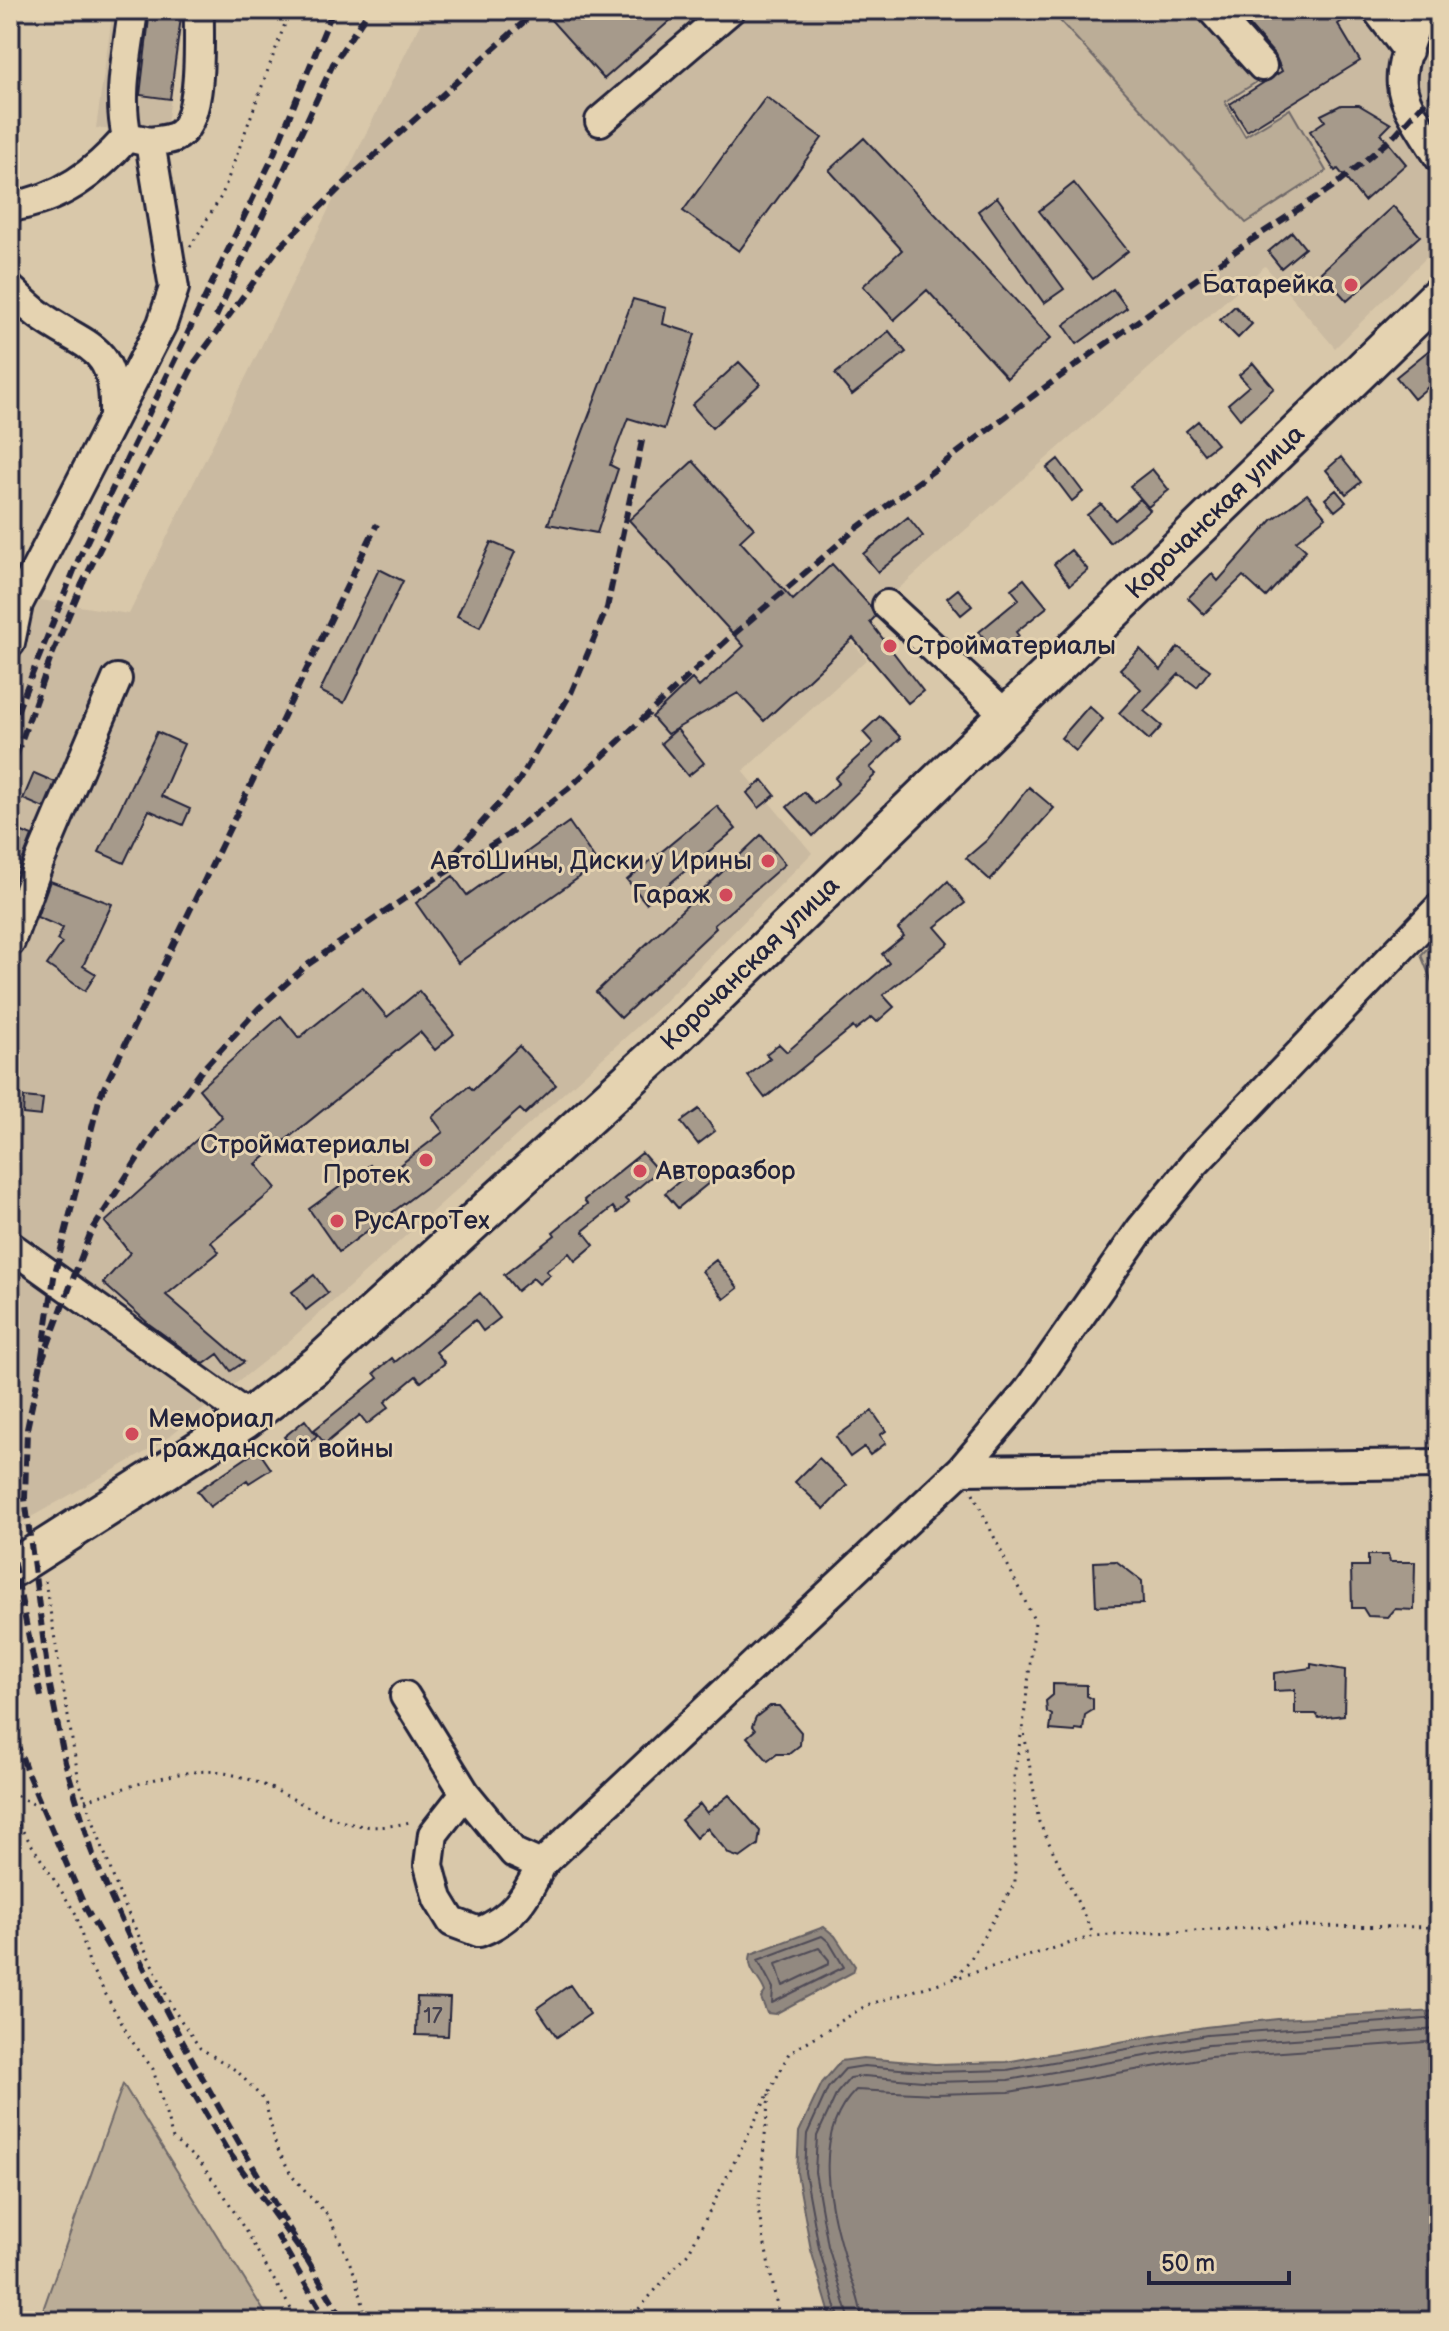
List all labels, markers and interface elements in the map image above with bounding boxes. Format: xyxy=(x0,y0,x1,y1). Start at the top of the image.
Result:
place label: Батарейка xyxy=(1202,270,1335,301)
marker: Батарейка xyxy=(1342,276,1360,294)
street label: Корочанская улица xyxy=(1119,419,1311,606)
place label: Стройматериалы xyxy=(906,631,1116,662)
marker: Стройматериалы xyxy=(881,637,899,655)
place label: АвтоШины, Диски у Ирины xyxy=(430,846,752,877)
marker: АвтоШины, Диски у Ирины xyxy=(759,852,777,870)
street label: Корочанская улица xyxy=(654,870,846,1057)
place label: Гараж xyxy=(632,880,711,911)
marker: Гараж xyxy=(717,886,735,904)
place label: Стройматериалы Протек xyxy=(200,1130,410,1191)
marker: Стройматериалы Протек xyxy=(417,1151,435,1169)
place label: Авторазбор xyxy=(655,1156,796,1187)
marker: Авторазбор xyxy=(631,1162,649,1180)
place label: РусАгроТех xyxy=(353,1206,490,1237)
marker: РусАгроТех xyxy=(328,1212,346,1230)
place label: Мемориал Гражданской войны xyxy=(148,1404,393,1465)
marker: Мемориал Гражданской войны xyxy=(123,1425,141,1443)
house number: 17 xyxy=(423,2003,443,2030)
scale bar xyxy=(1149,2235,1289,2285)
text: 50 m xyxy=(1161,2249,1215,2278)

